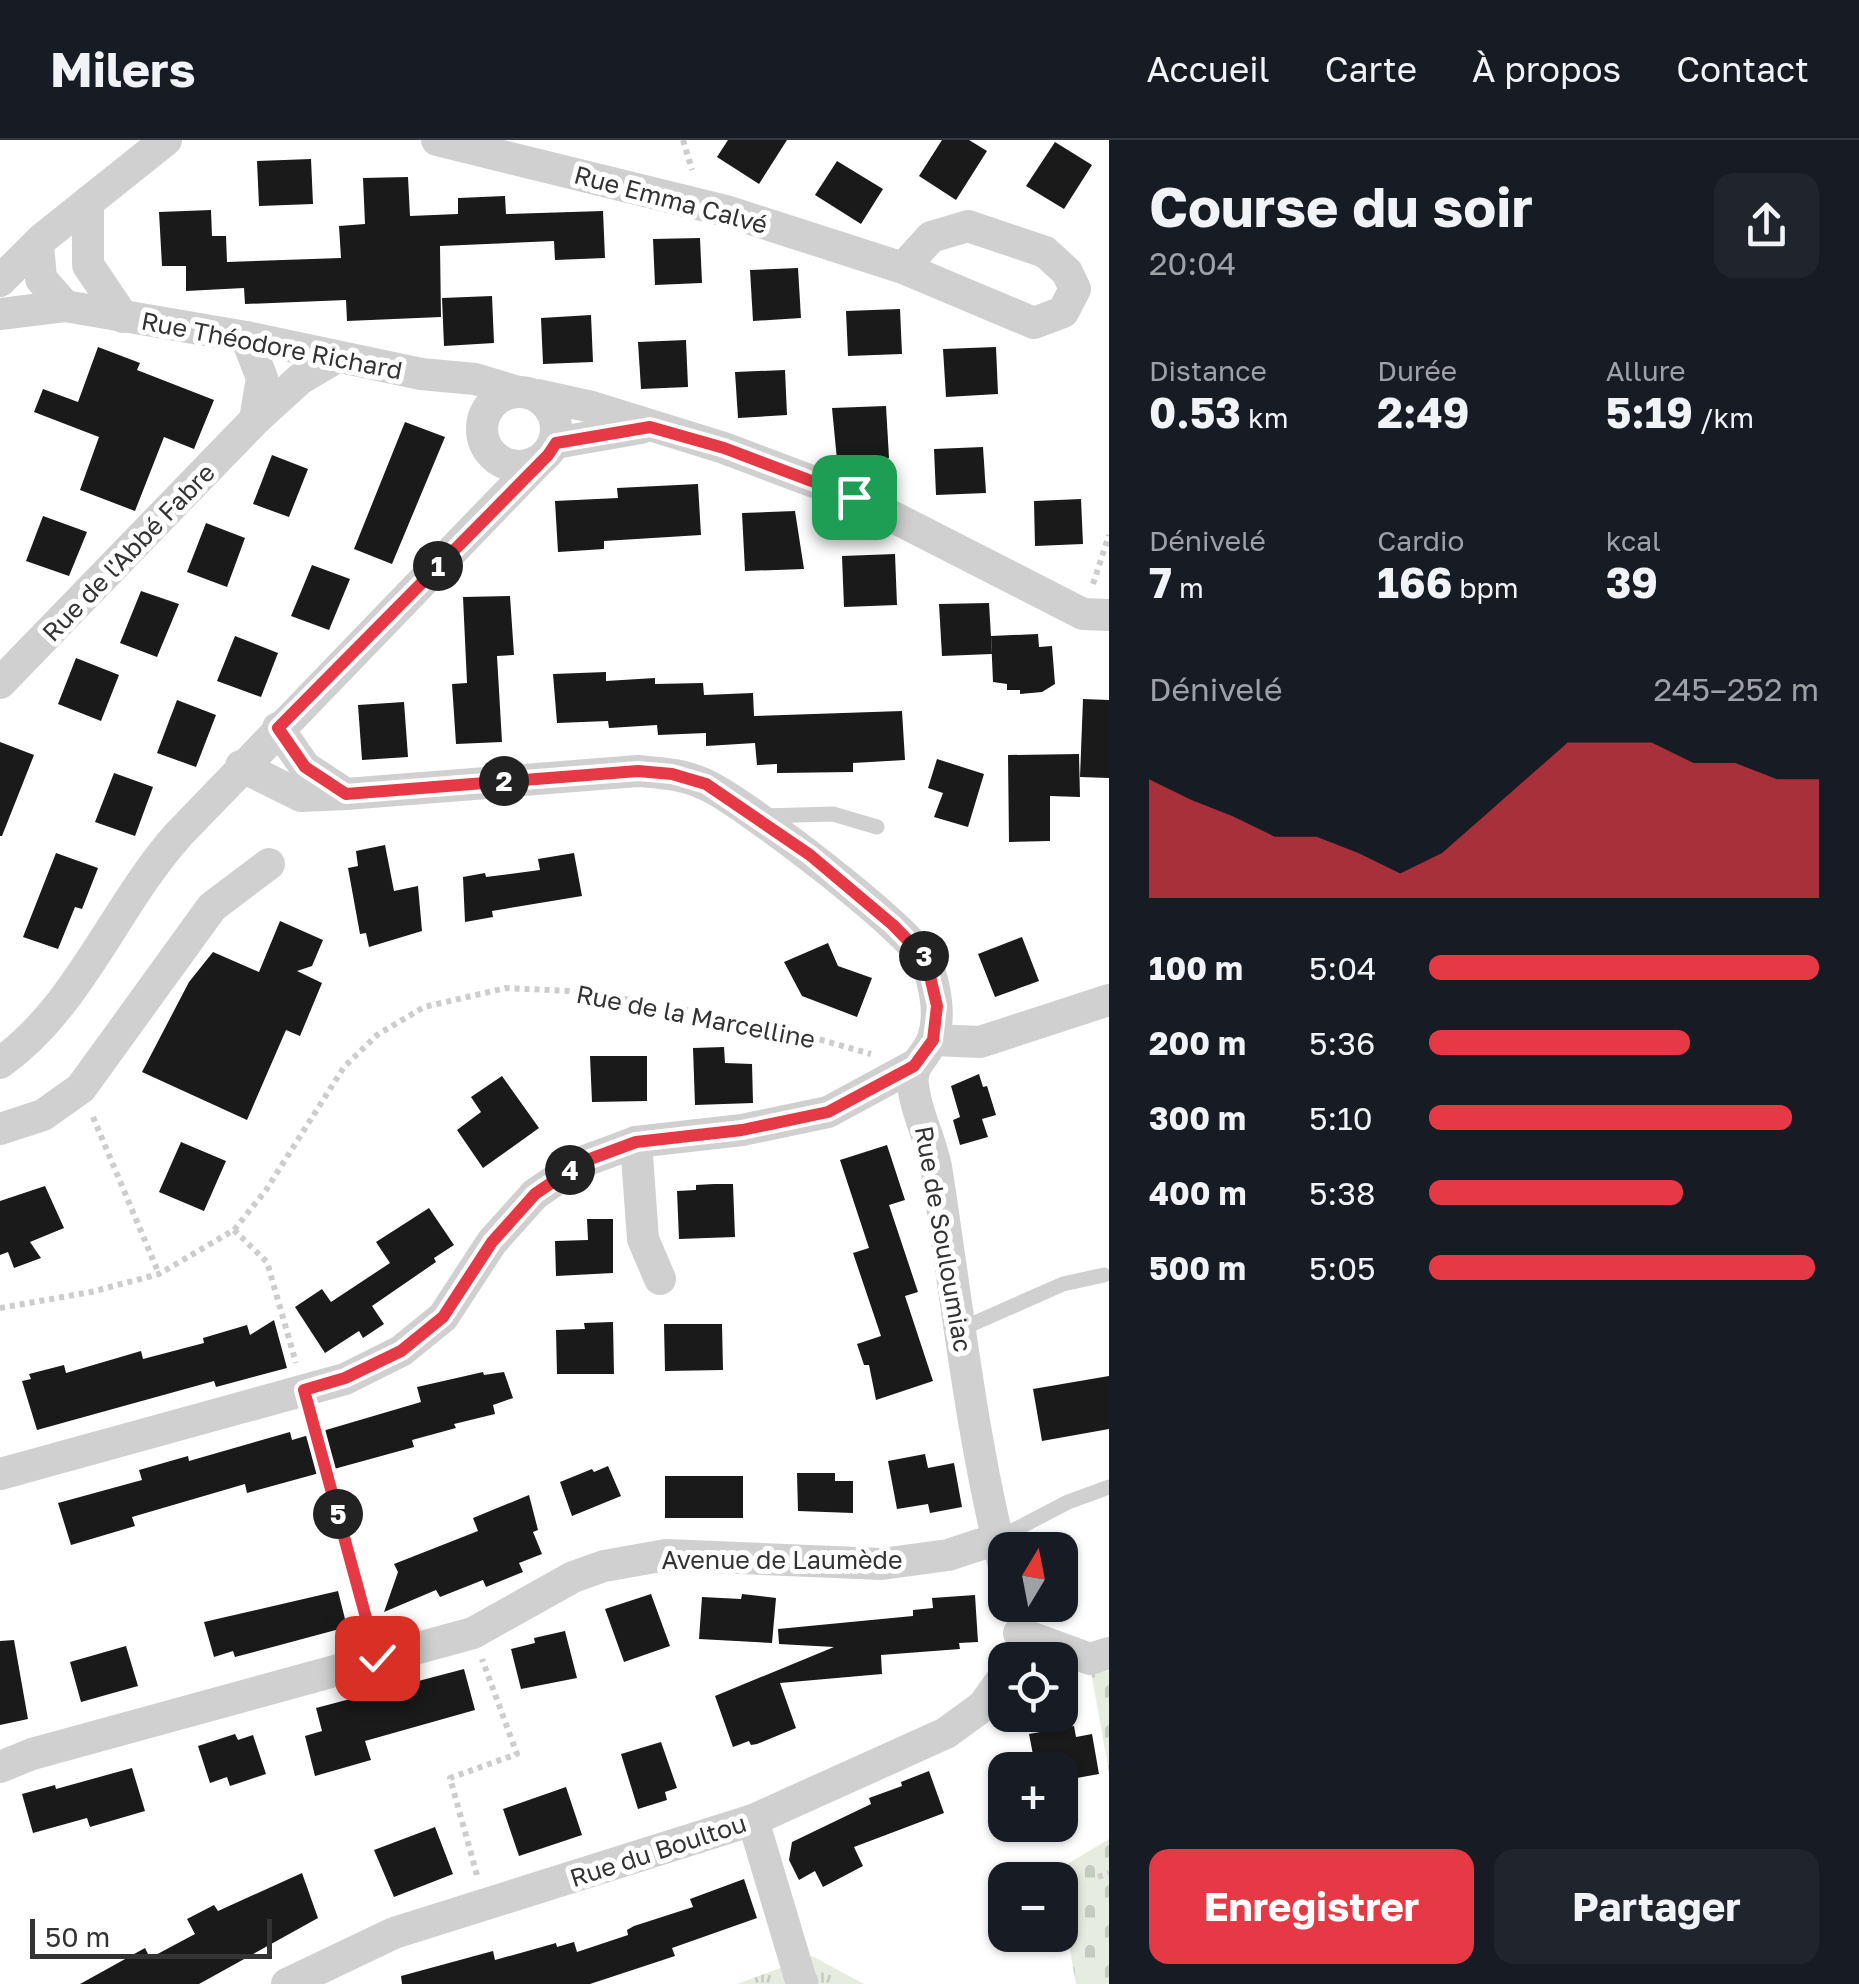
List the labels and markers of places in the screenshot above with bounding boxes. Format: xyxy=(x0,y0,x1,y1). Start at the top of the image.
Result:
pin xyxy=(812,455,897,540)
pin: 1 xyxy=(413,541,463,591)
pin: 2 xyxy=(479,756,529,806)
pin: 3 xyxy=(899,931,949,981)
pin: 4 xyxy=(545,1145,595,1195)
pin: 5 xyxy=(313,1489,363,1539)
pin xyxy=(335,1616,420,1701)

